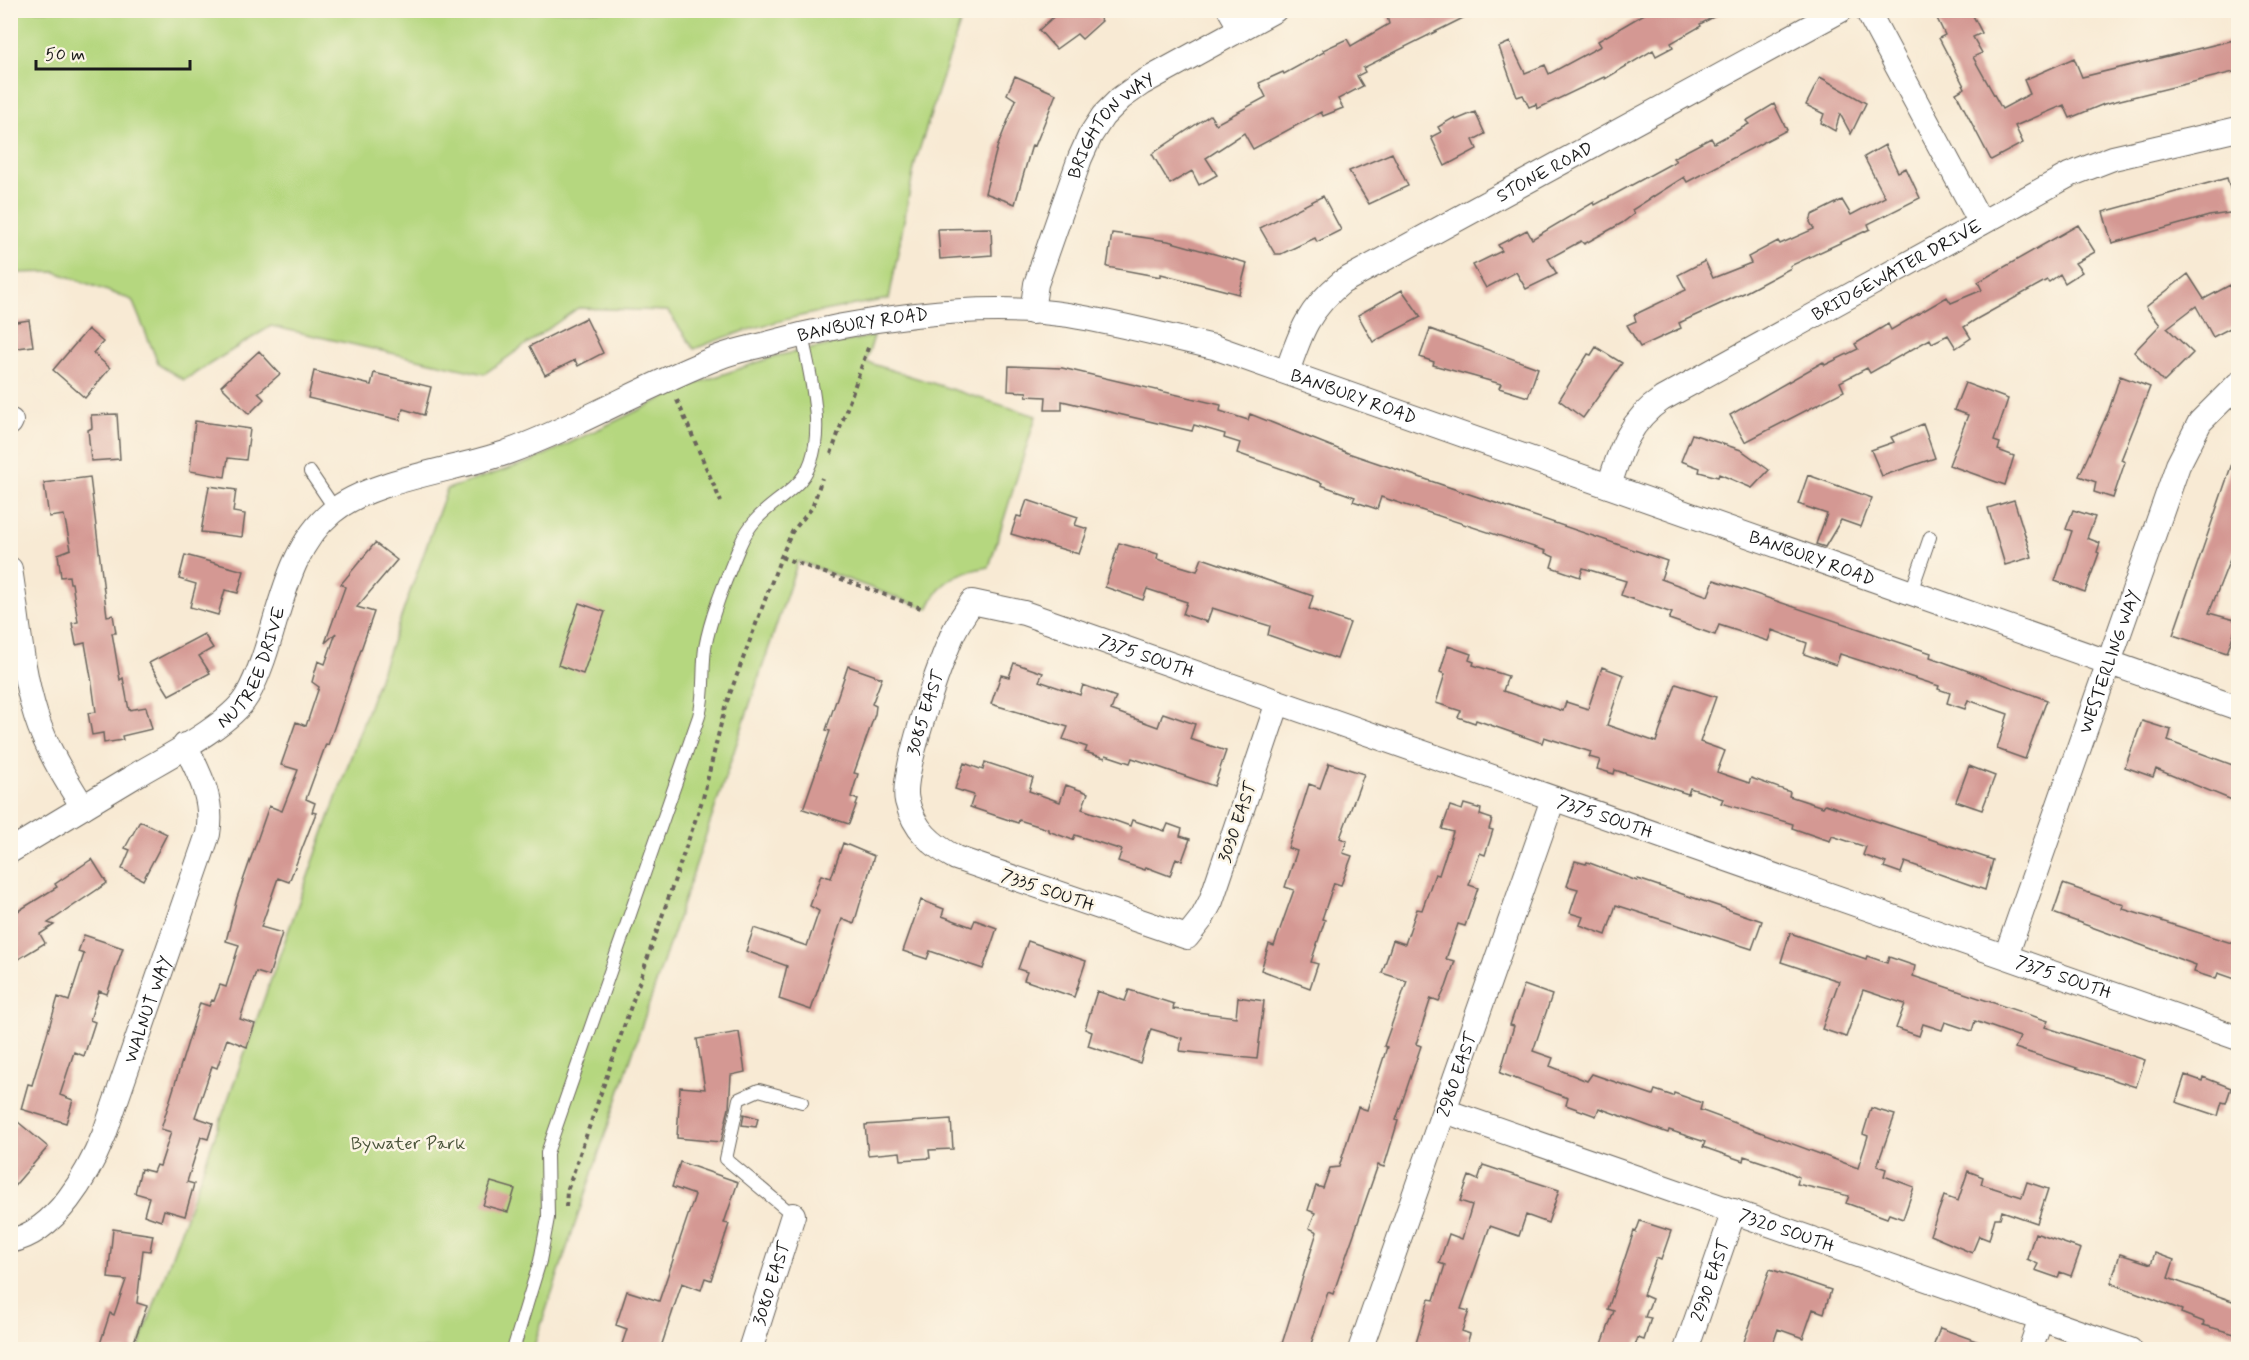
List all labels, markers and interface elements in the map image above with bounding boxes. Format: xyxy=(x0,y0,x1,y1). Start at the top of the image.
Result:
scale bar xyxy=(36,33,190,71)
text: 50 m xyxy=(45,43,85,67)
street label: BRIGHTON WAY xyxy=(1063,67,1159,182)
street label: STONE ROAD xyxy=(1492,136,1598,209)
street label: BRIDGEWATER DRIVE xyxy=(1808,214,1986,327)
street label: BANBURY ROAD xyxy=(795,303,929,348)
street label: BANBURY ROAD xyxy=(1287,364,1420,430)
street label: BANBURY ROAD xyxy=(1745,525,1878,592)
street label: WESTERLING WAY xyxy=(2074,587,2146,737)
street label: NUTREE DRIVE xyxy=(212,604,292,734)
street label: 7375 SOUTH xyxy=(1095,629,1198,685)
street label: 3085 EAST xyxy=(902,667,951,758)
street label: 3030 EAST xyxy=(1213,778,1263,866)
street label: 7375 SOUTH xyxy=(1554,790,1656,845)
street label: 7335 SOUTH xyxy=(998,864,1098,918)
street label: 7375 SOUTH xyxy=(2013,950,2115,1006)
street label: WALNUT WAY xyxy=(119,953,178,1066)
street label: 2980 EAST xyxy=(1432,1029,1484,1120)
park label: Bywater Park xyxy=(351,1132,465,1156)
street label: 7320 SOUTH xyxy=(1735,1203,1838,1259)
street label: 2930 EAST xyxy=(1686,1235,1737,1325)
street label: 3080 EAST xyxy=(748,1238,797,1329)

